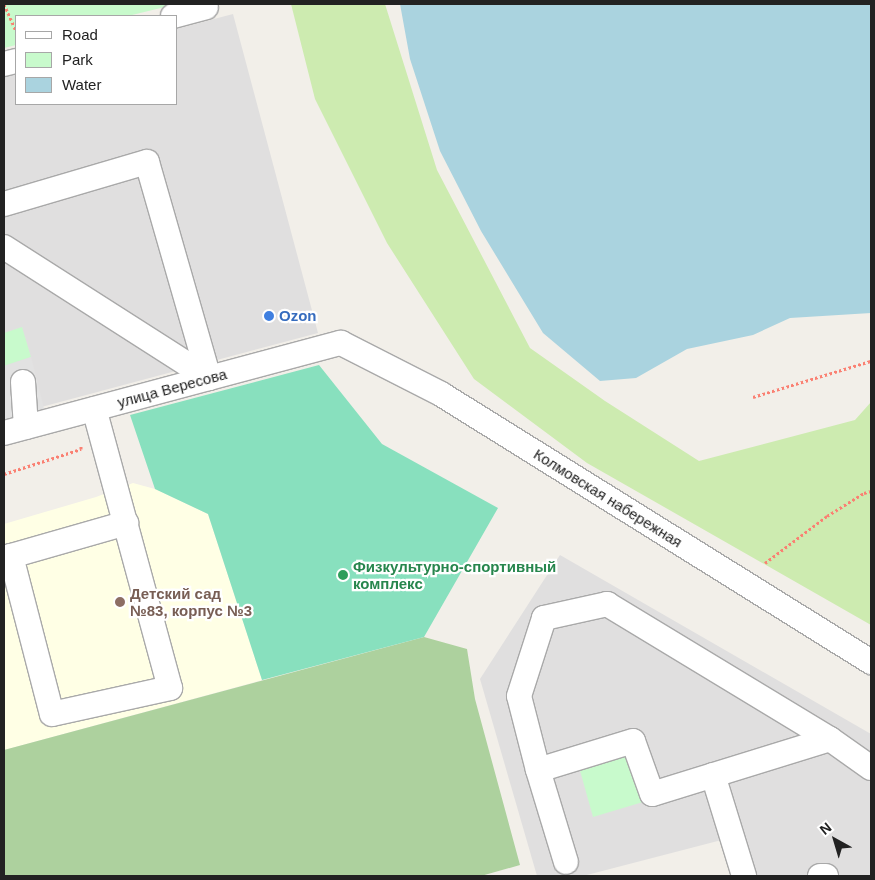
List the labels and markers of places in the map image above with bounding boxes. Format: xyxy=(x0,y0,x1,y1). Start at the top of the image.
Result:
place label: Ozon xyxy=(279,307,316,325)
marker: Ozon xyxy=(263,310,275,322)
place label: Физкультурно-спортивный комплекс xyxy=(353,557,556,592)
marker: Физкультурно-спортивный комплекс xyxy=(337,569,349,581)
place label: Детский сад №83, корпус №3 xyxy=(130,584,252,619)
marker: Детский сад №83, корпус №3 xyxy=(114,596,126,608)

